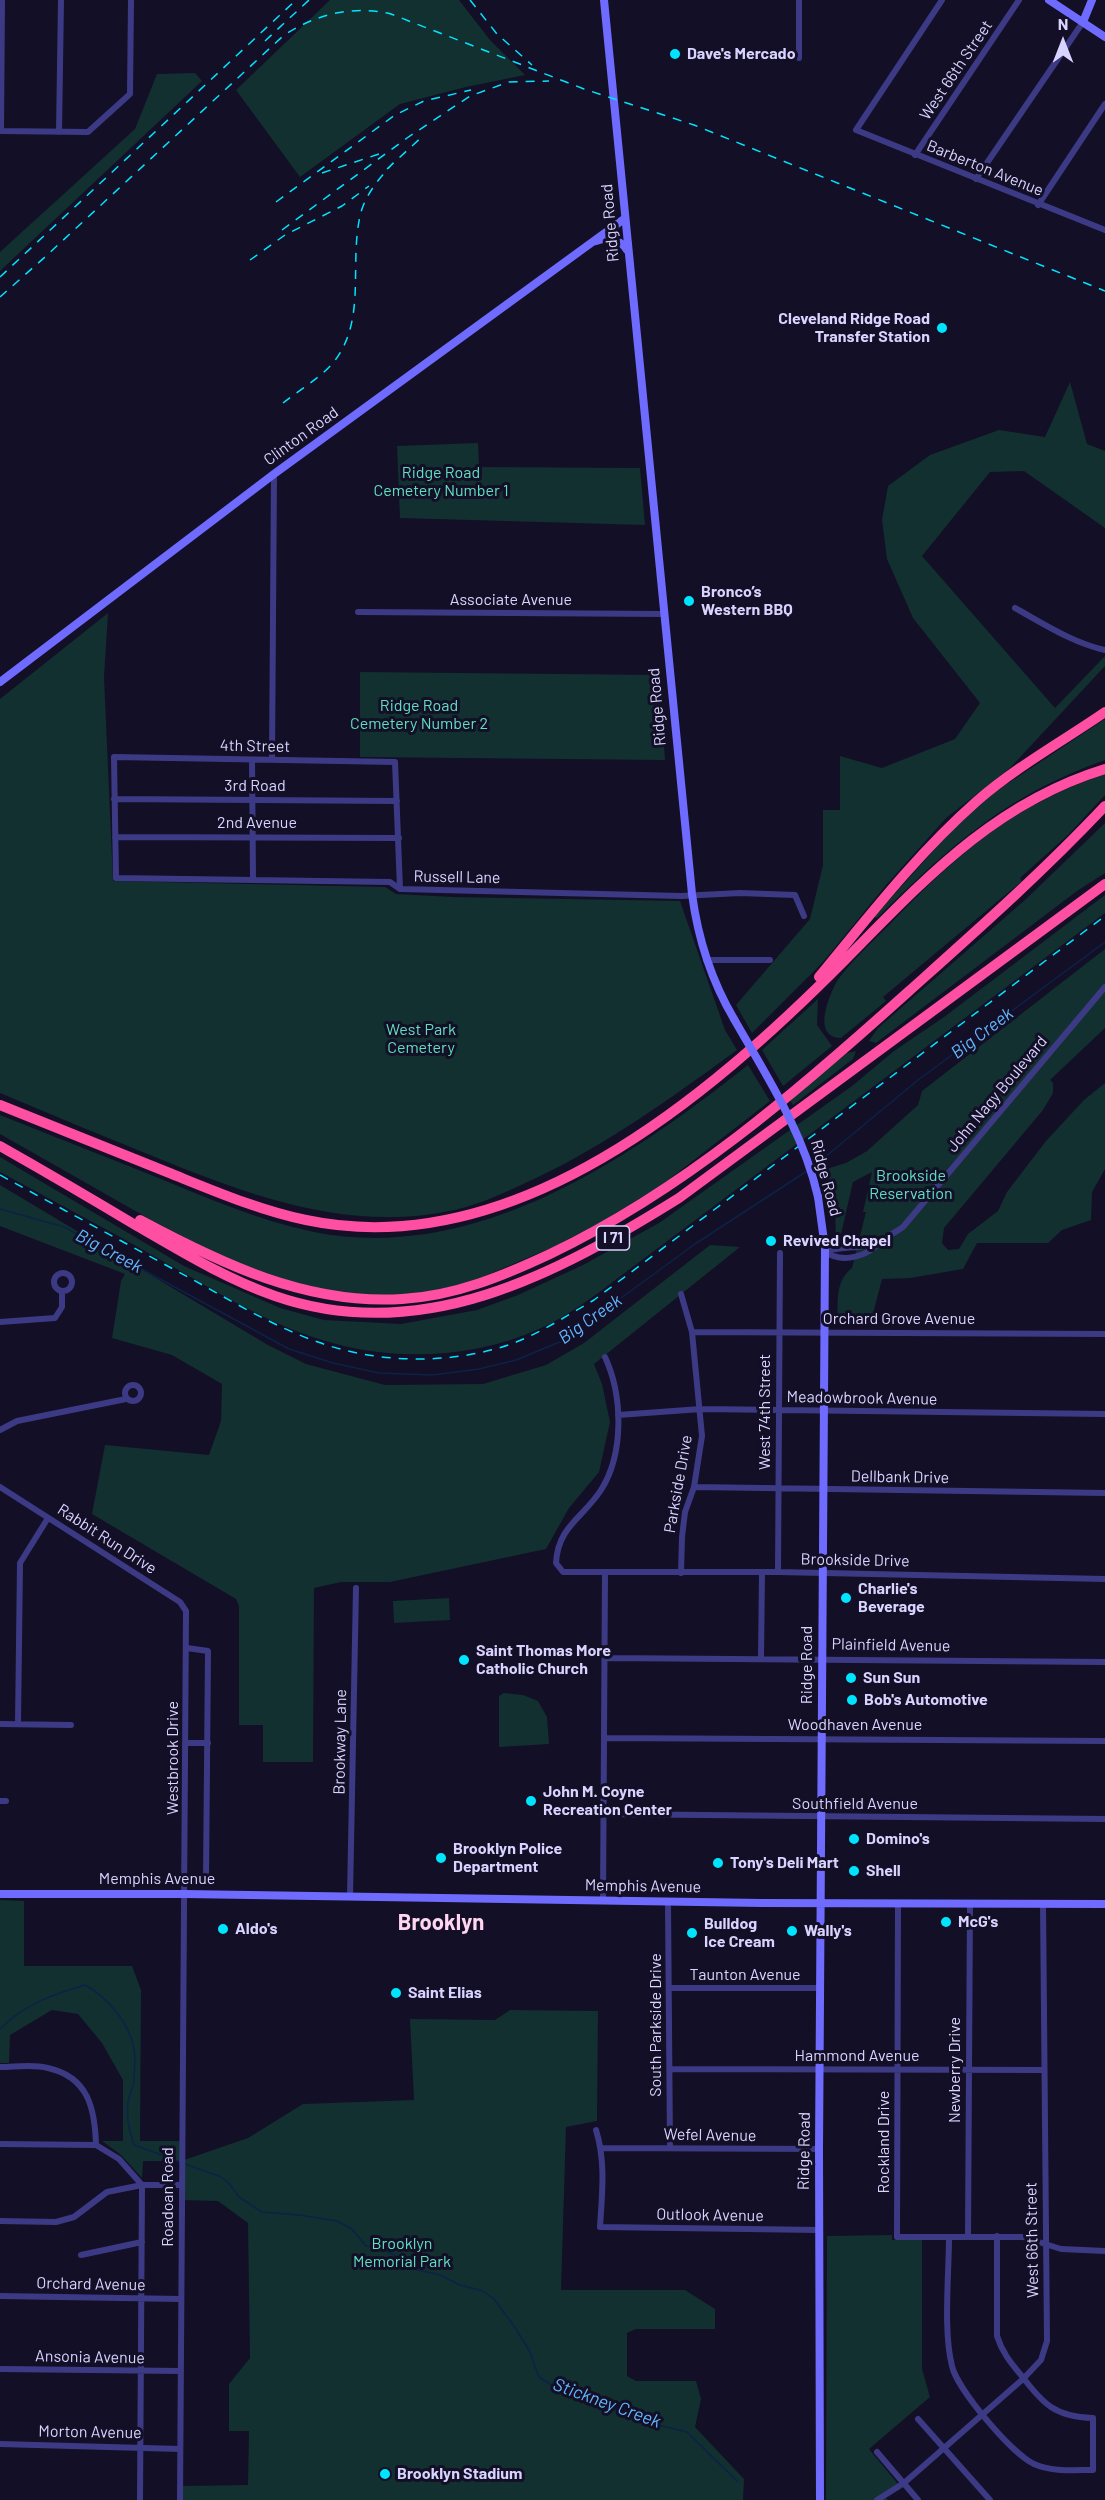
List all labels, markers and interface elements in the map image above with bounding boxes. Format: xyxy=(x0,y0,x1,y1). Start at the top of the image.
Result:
north arrow xyxy=(1033,12,1093,72)
text: N xyxy=(1058,14,1068,33)
street label: West 66th Street xyxy=(916,16,996,124)
place label: Dave's Mercado xyxy=(687,44,796,64)
marker: Dave's Mercado xyxy=(668,47,682,61)
street label: Barberton Avenue xyxy=(924,136,1046,200)
street label: Ridge Road xyxy=(597,183,623,263)
place label: Cleveland Ridge Road Transfer Station xyxy=(778,309,930,347)
marker: Cleveland Ridge Road Transfer Station xyxy=(935,321,949,335)
street label: Clinton Road xyxy=(260,402,342,470)
park label: Ridge Road Cemetery Number 1 xyxy=(373,463,509,501)
place label: Bronco’s Western BBQ xyxy=(701,582,793,620)
street label: Associate Avenue xyxy=(450,590,572,610)
marker: Bronco’s Western BBQ xyxy=(682,594,696,608)
street label: Ridge Road xyxy=(644,667,670,747)
park label: Ridge Road Cemetery Number 2 xyxy=(350,696,488,734)
street label: 4th Street xyxy=(220,736,290,756)
street label: 3rd Road xyxy=(224,776,286,796)
street label: 2nd Avenue xyxy=(217,813,297,833)
street label: Russell Lane xyxy=(413,867,501,887)
water label: Big Creek xyxy=(947,1003,1017,1063)
park label: West Park Cemetery xyxy=(386,1020,456,1058)
street label: John Nagy Boulevard xyxy=(943,1032,1051,1156)
street label: Ridge Road xyxy=(807,1138,845,1218)
park label: Brookside Reservation xyxy=(869,1166,953,1204)
water label: Big Creek xyxy=(72,1224,146,1278)
road number: I 71 xyxy=(596,1226,630,1250)
place label: Revived Chapel xyxy=(783,1231,891,1251)
marker: Revived Chapel xyxy=(764,1234,778,1248)
water label: Big Creek xyxy=(554,1289,626,1349)
street label: Orchard Grove Avenue xyxy=(823,1309,975,1329)
street label: West 74th Street xyxy=(755,1354,775,1470)
street label: Meadowbrook Avenue xyxy=(786,1387,938,1409)
street label: Parkside Drive xyxy=(660,1433,696,1535)
street label: Dellbank Drive xyxy=(851,1467,949,1487)
street label: Rabbit Run Drive xyxy=(54,1500,160,1578)
street label: Brookside Drive xyxy=(800,1549,910,1571)
place label: Charlie's Beverage xyxy=(858,1579,925,1617)
marker: Charlie's Beverage xyxy=(839,1591,853,1605)
street label: Ridge Road xyxy=(797,1626,817,1704)
street label: Plainfield Avenue xyxy=(831,1634,951,1656)
place label: Saint Thomas More Catholic Church xyxy=(476,1641,611,1679)
marker: Saint Thomas More Catholic Church xyxy=(457,1653,471,1667)
place label: Sun Sun xyxy=(863,1668,920,1688)
marker: Sun Sun xyxy=(844,1671,858,1685)
street label: Brookway Lane xyxy=(329,1689,351,1795)
place label: Bob's Automotive xyxy=(864,1690,988,1710)
marker: Bob's Automotive xyxy=(845,1693,859,1707)
street label: Westbrook Drive xyxy=(163,1701,183,1815)
street label: Woodhaven Avenue xyxy=(788,1715,922,1735)
place label: John M. Coyne Recreation Center xyxy=(543,1782,672,1820)
marker: John M. Coyne Recreation Center xyxy=(524,1794,538,1808)
street label: Southfield Avenue xyxy=(792,1794,918,1814)
place label: Domino's xyxy=(866,1829,930,1849)
marker: Domino's xyxy=(847,1832,861,1846)
place label: Brooklyn Police Department xyxy=(453,1839,562,1877)
marker: Brooklyn Police Department xyxy=(434,1851,448,1865)
place label: Tony's Deli Mart xyxy=(730,1853,839,1873)
marker: Tony's Deli Mart xyxy=(711,1856,725,1870)
place label: Shell xyxy=(866,1861,901,1881)
marker: Shell xyxy=(847,1864,861,1878)
street label: Memphis Avenue xyxy=(99,1869,215,1889)
street label: Memphis Avenue xyxy=(585,1875,701,1897)
district label: Brooklyn xyxy=(398,1910,484,1936)
place label: McG's xyxy=(958,1912,998,1932)
place label: Bulldog Ice Cream xyxy=(704,1914,775,1952)
marker: McG's xyxy=(939,1915,953,1929)
place label: Aldo's xyxy=(235,1919,277,1939)
place label: Wally's xyxy=(804,1921,852,1941)
marker: Aldo's xyxy=(216,1922,230,1936)
marker: Wally's xyxy=(785,1924,799,1938)
marker: Bulldog Ice Cream xyxy=(685,1926,699,1940)
street label: South Parkside Drive xyxy=(646,1953,666,2097)
street label: Taunton Avenue xyxy=(689,1965,801,1985)
place label: Saint Elias xyxy=(408,1983,482,2003)
marker: Saint Elias xyxy=(389,1986,403,2000)
street label: Newberry Drive xyxy=(945,2017,965,2123)
street label: Hammond Avenue xyxy=(794,2046,920,2066)
street label: Rockland Drive xyxy=(874,2091,894,2193)
street label: Ridge Road xyxy=(794,2112,814,2190)
street label: Wefel Avenue xyxy=(663,2125,757,2145)
street label: Roadoan Road xyxy=(158,2147,178,2247)
street label: West 66th Street xyxy=(1021,2182,1043,2298)
street label: Outlook Avenue xyxy=(656,2204,764,2226)
park label: Brooklyn Memorial Park xyxy=(353,2234,451,2272)
street label: Orchard Avenue xyxy=(36,2273,146,2295)
street label: Ansonia Avenue xyxy=(35,2346,145,2368)
water label: Stickney Creek xyxy=(550,2374,664,2432)
street label: Morton Avenue xyxy=(38,2422,142,2442)
place label: Brooklyn Stadium xyxy=(397,2464,522,2484)
marker: Brooklyn Stadium xyxy=(378,2467,392,2481)

